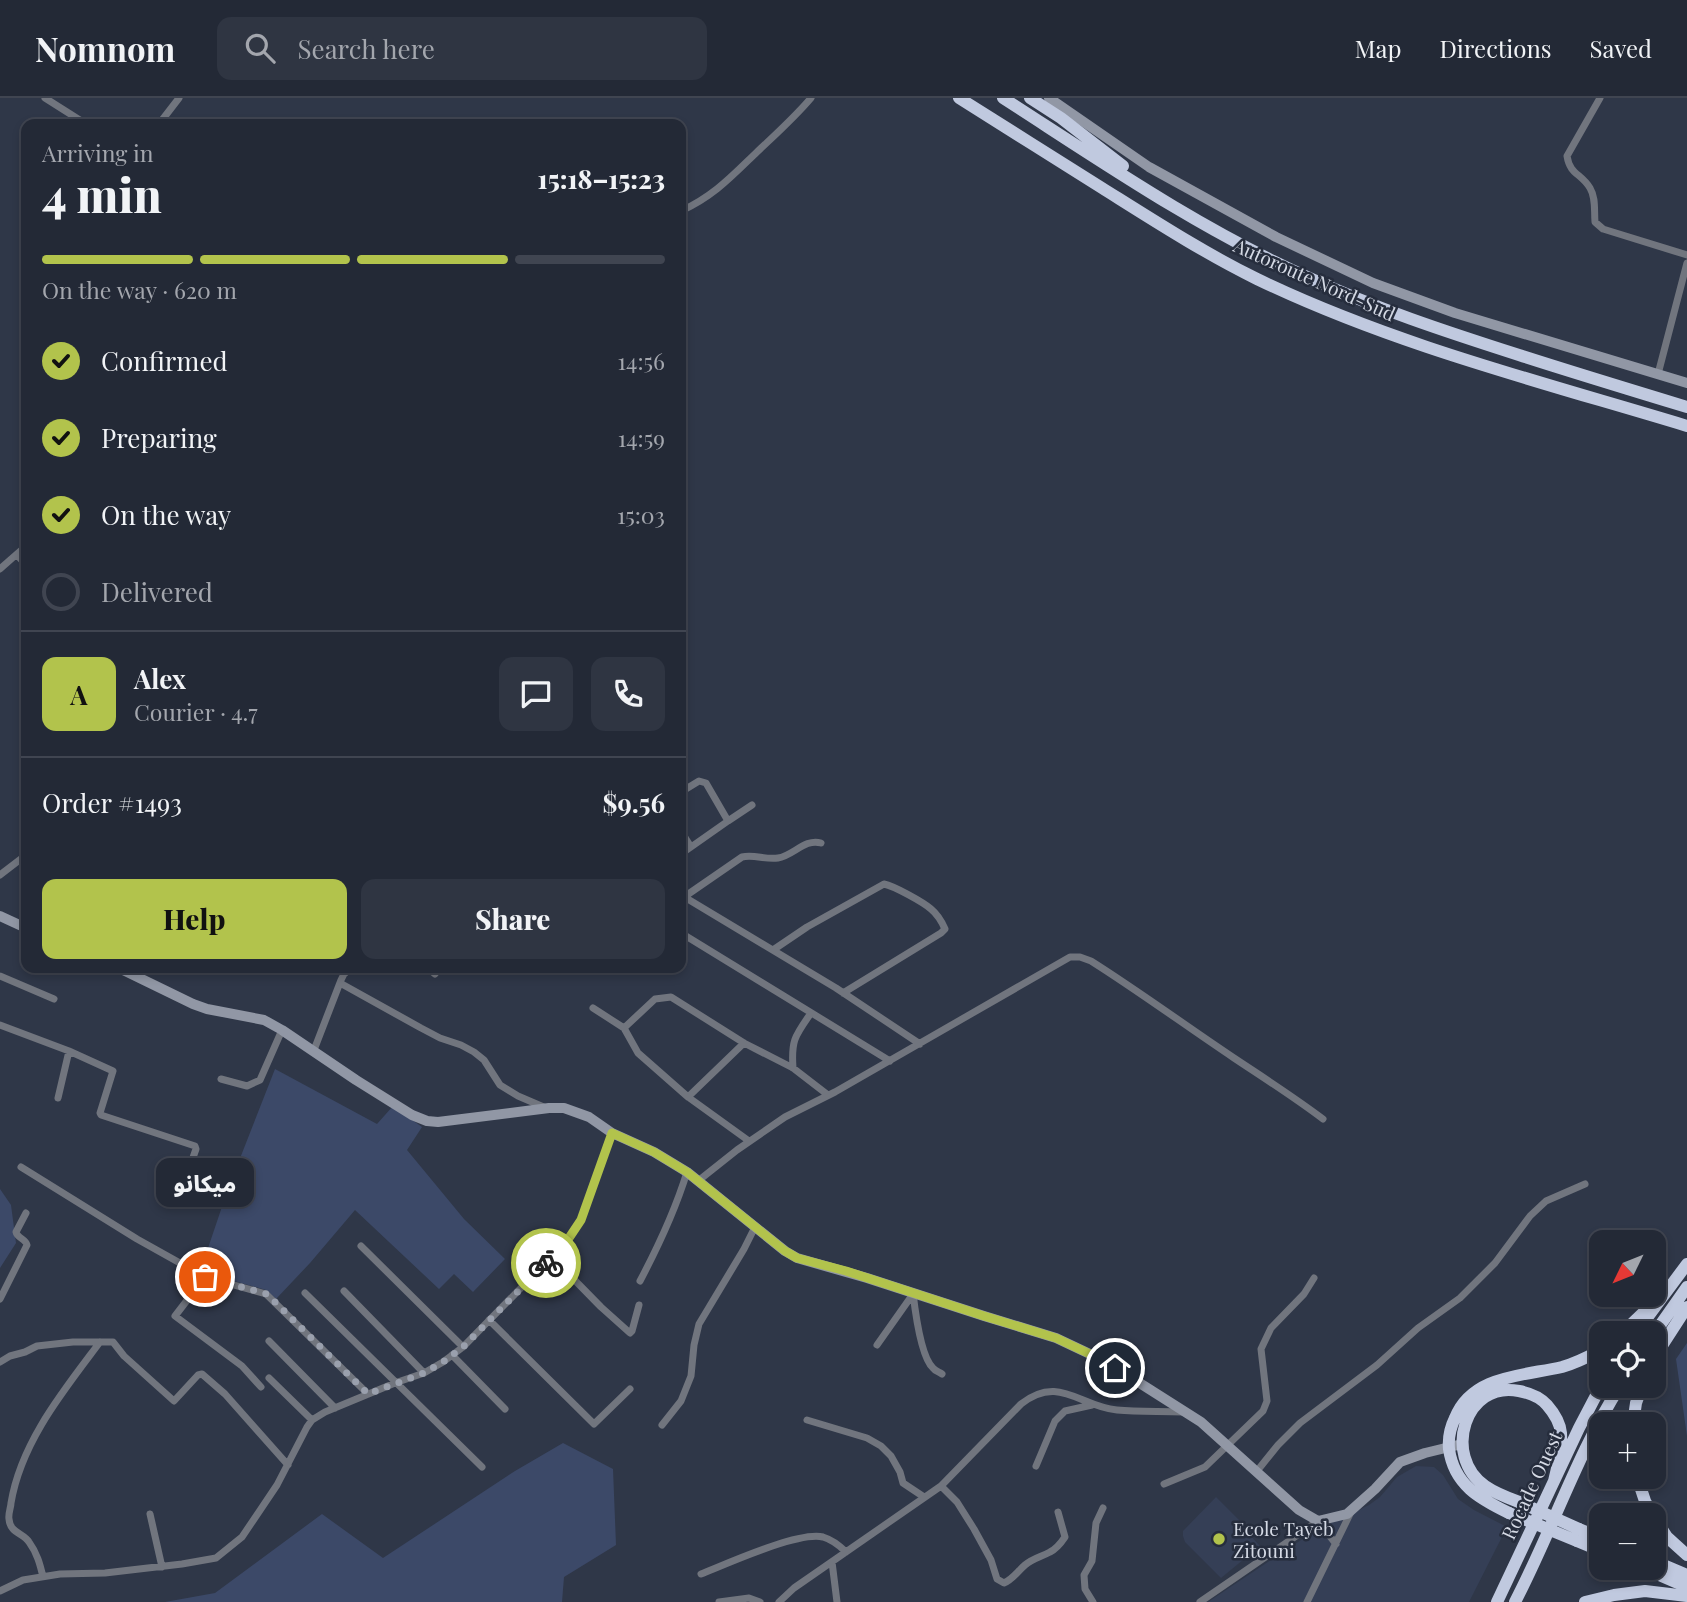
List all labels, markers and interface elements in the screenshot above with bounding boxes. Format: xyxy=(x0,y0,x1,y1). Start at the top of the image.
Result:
search box xyxy=(217,17,707,80)
text: Nomnom xyxy=(35,26,175,70)
icon: search xyxy=(241,29,279,67)
text: Search here xyxy=(297,31,435,66)
text: Map xyxy=(1355,32,1401,64)
text: Directions xyxy=(1439,32,1552,64)
text: Saved xyxy=(1590,32,1652,64)
text: Arriving in xyxy=(42,137,154,168)
text: 15:18–15:23 xyxy=(538,161,665,196)
text: 4 min xyxy=(42,163,162,225)
street label: Autoroute Nord-Sud xyxy=(1229,231,1400,326)
text: On the way · 620 m xyxy=(42,274,237,305)
icon: check xyxy=(42,342,80,380)
text: Confirmed xyxy=(101,343,228,378)
text: 14:56 xyxy=(618,345,665,376)
icon: check xyxy=(42,419,80,457)
text: Preparing xyxy=(101,420,217,455)
text: 14:59 xyxy=(618,422,665,453)
icon: check xyxy=(42,496,80,534)
text: On the way xyxy=(101,497,231,532)
text: 15:03 xyxy=(617,499,665,530)
text: Delivered xyxy=(101,574,213,609)
button: chat xyxy=(499,657,573,731)
button: phone xyxy=(591,657,665,731)
text: Alex xyxy=(134,661,186,696)
text: A xyxy=(70,677,88,712)
text: Courier · 4.7 xyxy=(134,696,258,727)
text: Order #1493 xyxy=(42,785,182,820)
text: $9.56 xyxy=(603,785,665,820)
button: Help xyxy=(42,879,347,959)
button: Share xyxy=(361,879,665,959)
callout: ميكانو xyxy=(156,1158,254,1207)
text: ميكانو xyxy=(174,1167,236,1198)
courier xyxy=(511,1228,581,1298)
north arrow xyxy=(1589,1230,1666,1307)
map controls xyxy=(1589,1230,1666,1580)
icon: bike xyxy=(527,1244,565,1282)
pin xyxy=(175,1247,235,1307)
icon: bag xyxy=(186,1258,224,1296)
button: locate xyxy=(1589,1321,1666,1398)
pin xyxy=(1085,1338,1145,1398)
icon: home xyxy=(1096,1349,1134,1387)
button: + xyxy=(1589,1412,1666,1489)
street label: Rocade Ouest xyxy=(1495,1426,1568,1543)
button: − xyxy=(1589,1503,1666,1580)
place label: Ecole Tayeb Zitouni xyxy=(1233,1515,1334,1563)
marker: Ecole Tayeb Zitouni xyxy=(1211,1531,1227,1547)

